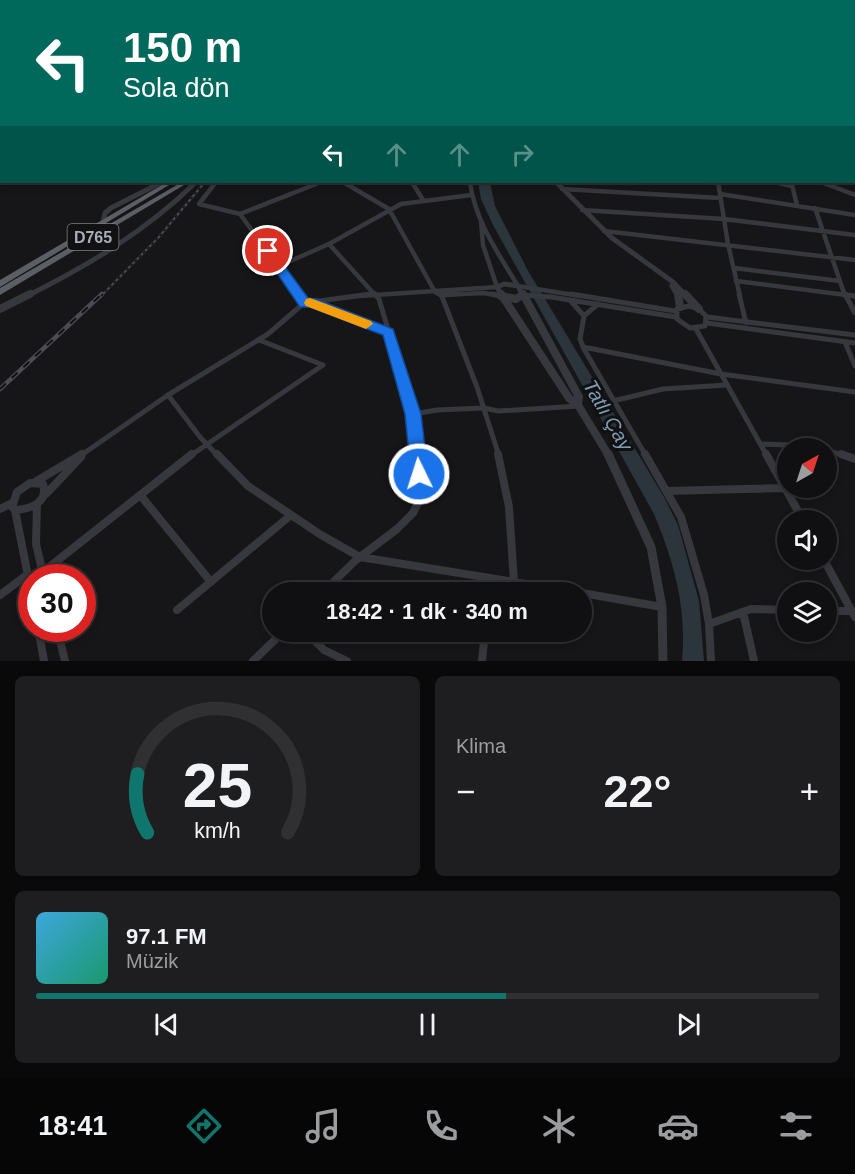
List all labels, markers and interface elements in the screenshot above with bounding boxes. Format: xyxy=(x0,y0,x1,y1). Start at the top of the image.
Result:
icon: left xyxy=(24,24,102,102)
text: 150 m xyxy=(123,24,242,71)
text: Sola dön xyxy=(123,73,230,103)
icon: left xyxy=(317,138,350,171)
icon: ahead xyxy=(380,138,413,171)
icon: ahead xyxy=(443,138,476,171)
icon: right xyxy=(506,138,539,171)
road number: D765 xyxy=(68,224,118,250)
pin xyxy=(242,225,293,276)
icon: arrive xyxy=(251,234,284,267)
water label: Tatlı Çay xyxy=(579,376,638,455)
north arrow xyxy=(777,438,837,498)
map controls xyxy=(777,438,837,642)
position arrow xyxy=(387,442,451,506)
button: sound xyxy=(777,510,837,570)
speed limit sign: 30 xyxy=(18,564,96,642)
button: layers xyxy=(777,582,837,642)
text: 18:42 · 1 dk · 340 m xyxy=(326,599,528,624)
text: Klima xyxy=(456,735,506,757)
text: 25 xyxy=(183,751,252,820)
text: 22° xyxy=(603,766,672,817)
text: − xyxy=(456,773,475,810)
text: + xyxy=(800,773,819,810)
text: km/h xyxy=(194,819,241,843)
text: 97.1 FM xyxy=(126,924,207,949)
text: Müzik xyxy=(126,950,178,972)
icon: previous xyxy=(150,1008,183,1041)
icon: pause xyxy=(411,1008,444,1041)
icon: next xyxy=(672,1008,705,1041)
icon: directions xyxy=(183,1105,225,1147)
icon: music xyxy=(302,1105,344,1147)
icon: phone xyxy=(420,1105,462,1147)
icon: climate xyxy=(538,1105,580,1147)
icon: car xyxy=(657,1105,699,1147)
icon: filters xyxy=(775,1105,817,1147)
text: 18:41 xyxy=(38,1111,107,1141)

